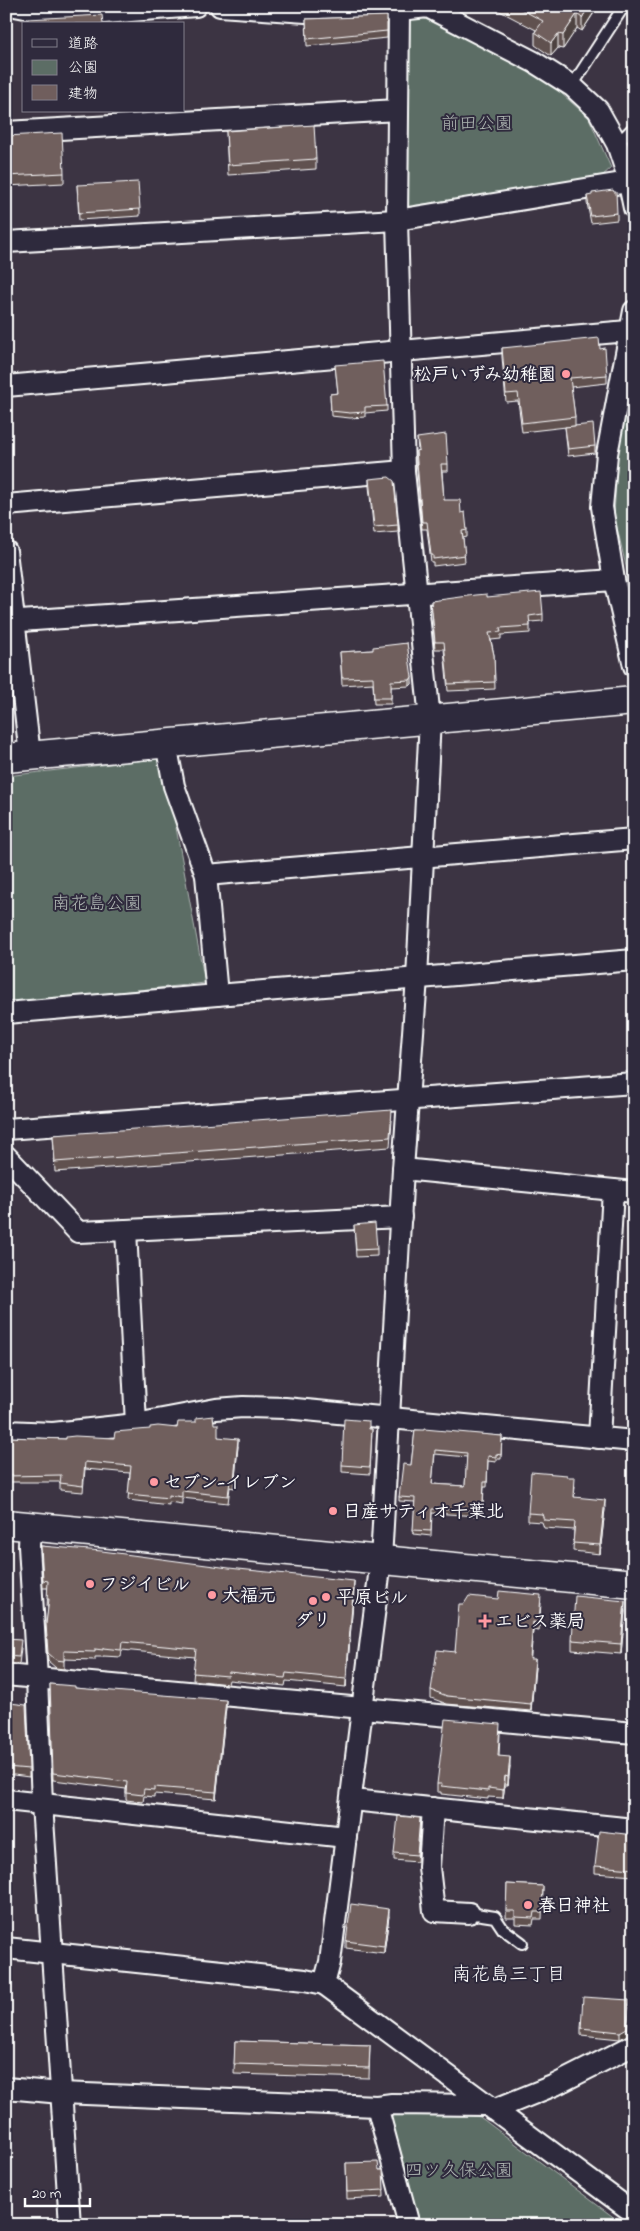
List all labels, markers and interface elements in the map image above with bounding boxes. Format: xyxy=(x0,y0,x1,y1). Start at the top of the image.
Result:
legend xyxy=(22,22,185,112)
text: 道路 xyxy=(68,33,98,55)
text: 公園 xyxy=(68,57,98,79)
text: 建物 xyxy=(68,83,98,105)
park label: 前田公園 xyxy=(441,112,513,138)
place label: 松戸いずみ幼稚園 xyxy=(413,363,556,389)
marker: 松戸いずみ幼稚園 xyxy=(560,368,572,380)
park label: 南花島公園 xyxy=(52,892,142,918)
place label: セブン-イレブン xyxy=(164,1471,297,1497)
marker: セブン-イレブン xyxy=(148,1476,160,1488)
place label: 日産サティオ千葉北 xyxy=(343,1500,504,1526)
marker: 日産サティオ千葉北 xyxy=(327,1505,339,1517)
place label: フジイビル xyxy=(100,1573,190,1599)
marker: フジイビル xyxy=(84,1578,96,1590)
place label: 大福元 xyxy=(222,1584,276,1610)
place label: 平原ビル xyxy=(336,1586,408,1612)
marker: 大福元 xyxy=(206,1589,218,1601)
marker: 平原ビル xyxy=(320,1591,332,1603)
marker: ダリ xyxy=(307,1595,319,1607)
place label: ダリ xyxy=(295,1609,331,1635)
place label: エビス薬局 xyxy=(495,1610,585,1636)
marker: エビス薬局 xyxy=(479,1615,491,1627)
place label: 春日神社 xyxy=(538,1894,610,1920)
marker: 春日神社 xyxy=(522,1899,534,1911)
district label: 南花島三丁目 xyxy=(452,1962,566,1989)
park label: 四ツ久保公園 xyxy=(405,2159,513,2185)
scale bar xyxy=(25,2176,90,2208)
text: 20 m xyxy=(32,2183,62,2205)

